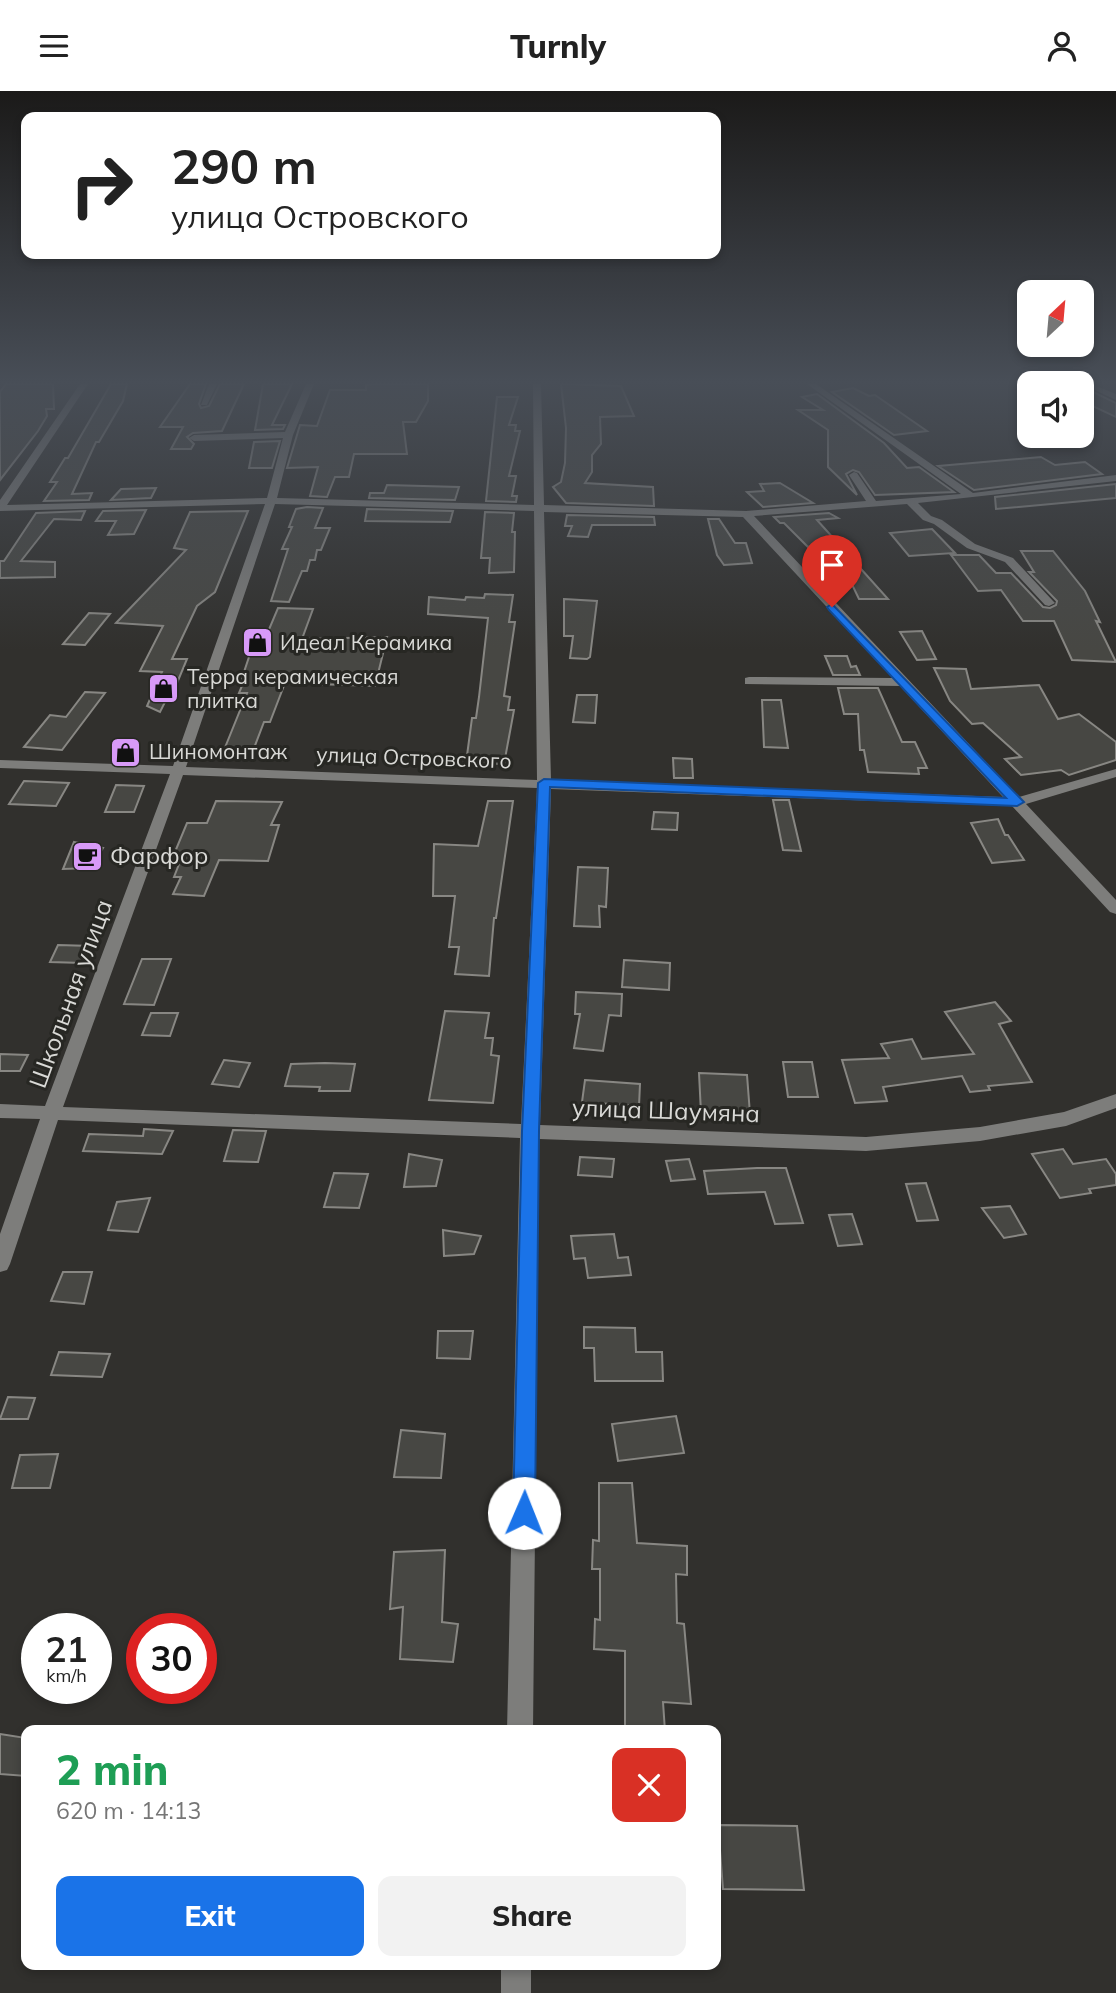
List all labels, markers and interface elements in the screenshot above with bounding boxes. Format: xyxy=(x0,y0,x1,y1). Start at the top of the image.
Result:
text: Turnly xyxy=(510,26,606,66)
icon: menu xyxy=(35,27,73,65)
icon: person xyxy=(1043,27,1081,65)
text: 290 m xyxy=(171,135,317,196)
icon: right xyxy=(56,140,147,231)
text: улица Островского xyxy=(171,196,469,236)
north arrow xyxy=(1017,280,1094,357)
map controls xyxy=(1017,280,1094,448)
button: sound xyxy=(1017,371,1094,448)
pin xyxy=(802,535,862,607)
icon: arrive xyxy=(813,546,851,584)
shop icon: Идеал Керамика xyxy=(240,626,274,660)
place label: Идеал Керамика xyxy=(280,629,452,655)
place label: Терра керамическая плитка xyxy=(187,663,399,713)
shop icon: Терра керамическая плитка xyxy=(147,672,181,706)
shop icon: Шиномонтаж xyxy=(109,735,143,769)
place label: Шиномонтаж xyxy=(149,738,287,764)
street label: улица Островского xyxy=(316,741,512,773)
cafe icon: Фарфор xyxy=(70,839,104,873)
place label: Фарфор xyxy=(110,840,208,870)
street label: Школьная улица xyxy=(22,895,118,1092)
street label: улица Шаумяна xyxy=(572,1092,761,1128)
position arrow xyxy=(487,1476,561,1550)
speed limit sign: 30 xyxy=(126,1613,217,1704)
text: 21 xyxy=(45,1627,88,1671)
text: km/h xyxy=(46,1664,87,1687)
text: 2 min xyxy=(56,1743,169,1796)
button: close xyxy=(612,1748,686,1822)
text: 620 m · 14:13 xyxy=(56,1796,201,1825)
button: Exit xyxy=(56,1876,364,1956)
button: Share xyxy=(378,1876,686,1956)

